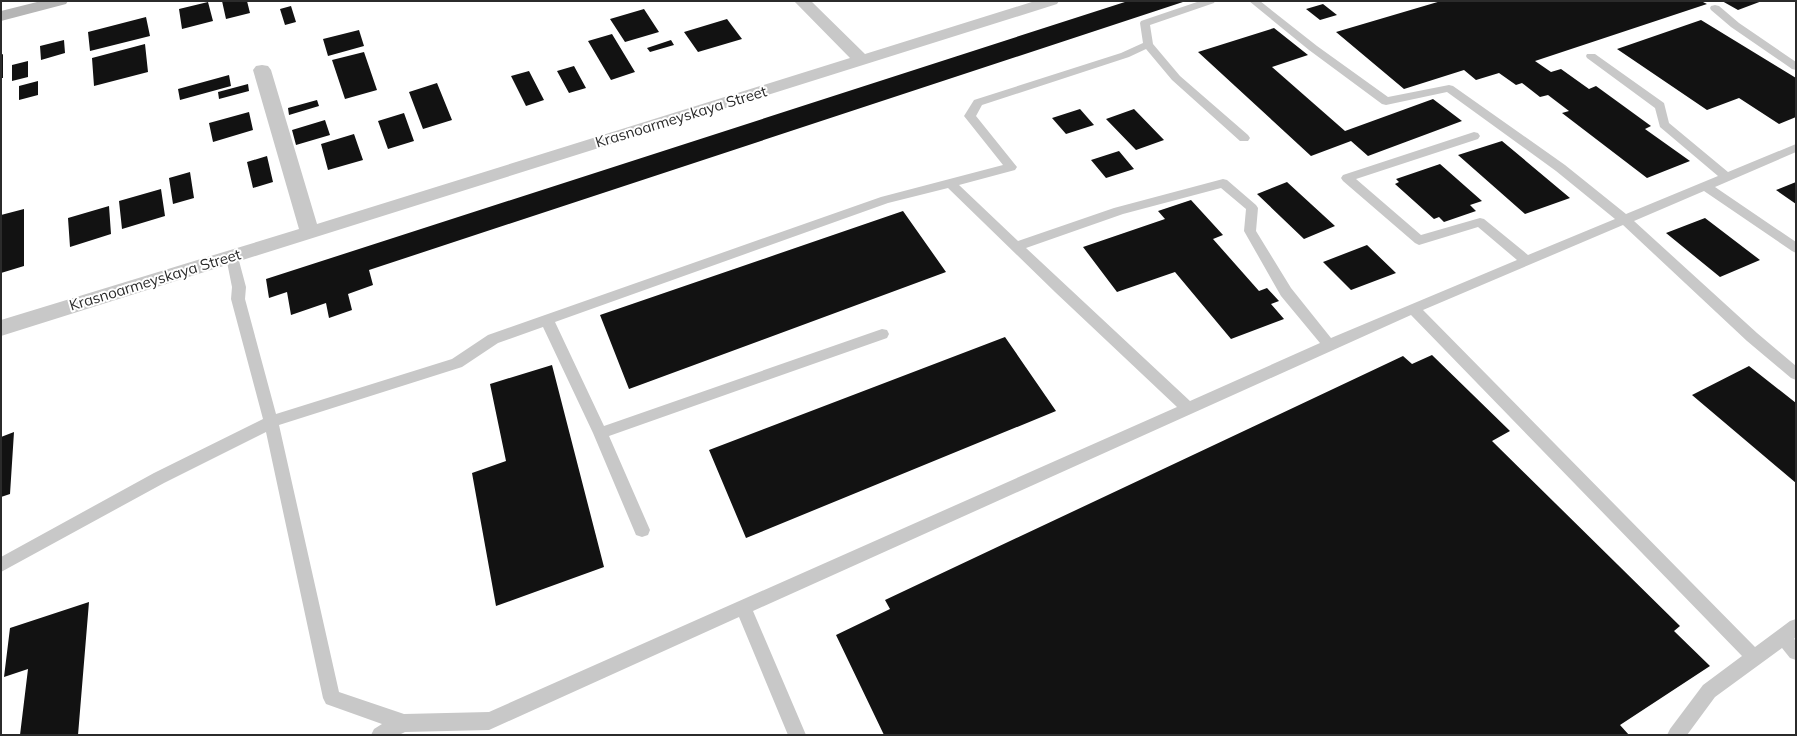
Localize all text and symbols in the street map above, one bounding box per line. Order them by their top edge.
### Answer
street label: Krasnoarmeyskaya Street [593,81,769,152]
street label: Krasnoarmeyskaya Street [67,244,243,315]

